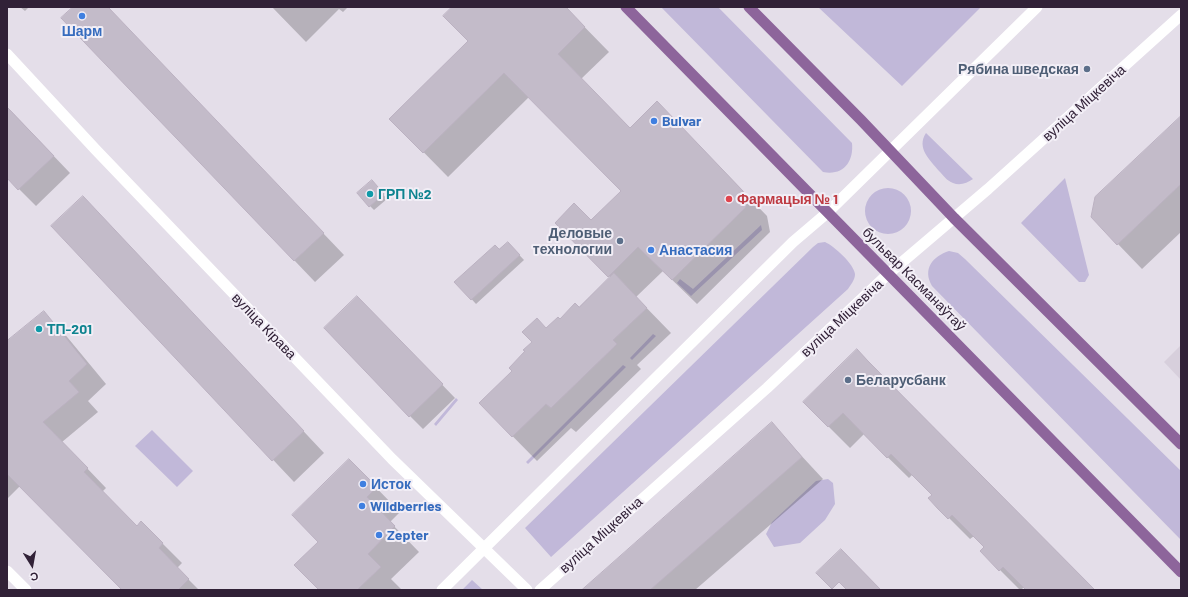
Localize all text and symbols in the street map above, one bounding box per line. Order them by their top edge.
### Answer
marker: Шарм [77,11,87,21]
place label: Шарм [62,23,102,39]
place label: Рябина шведская [958,61,1079,77]
street label: вуліца Міцкевіча [1039,61,1129,145]
marker: Рябина шведская [1082,64,1092,74]
place label: Bulvar [662,113,701,129]
marker: Bulvar [649,116,659,126]
place label: ГРП №2 [378,186,432,202]
marker: ГРП №2 [365,189,375,199]
place label: Фармацыя № 1 [737,191,838,207]
marker: Фармацыя № 1 [724,194,734,204]
street label: бульвар Касманаўтаў [859,224,969,334]
place label: Деловые технологии [533,225,612,258]
marker: Деловые технологии [615,236,625,246]
place label: Анастасия [659,242,732,258]
marker: Анастасия [646,245,656,255]
street label: вуліца Міцкевіча [797,276,887,360]
street label: вуліца Кірава [228,289,300,363]
place label: ТП-201 [47,321,92,337]
marker: ТП-201 [34,324,44,334]
place label: Беларусбанк [856,372,946,388]
marker: Беларусбанк [843,375,853,385]
place label: Исток [371,476,411,492]
marker: Исток [358,479,368,489]
street label: вуліца Міцкевіча [556,493,646,577]
place label: Wildberries [370,498,442,514]
marker: Wildberries [357,501,367,511]
place label: Zepter [387,527,429,543]
marker: Zepter [374,530,384,540]
north arrow [12,545,52,585]
text: С [29,570,40,584]

